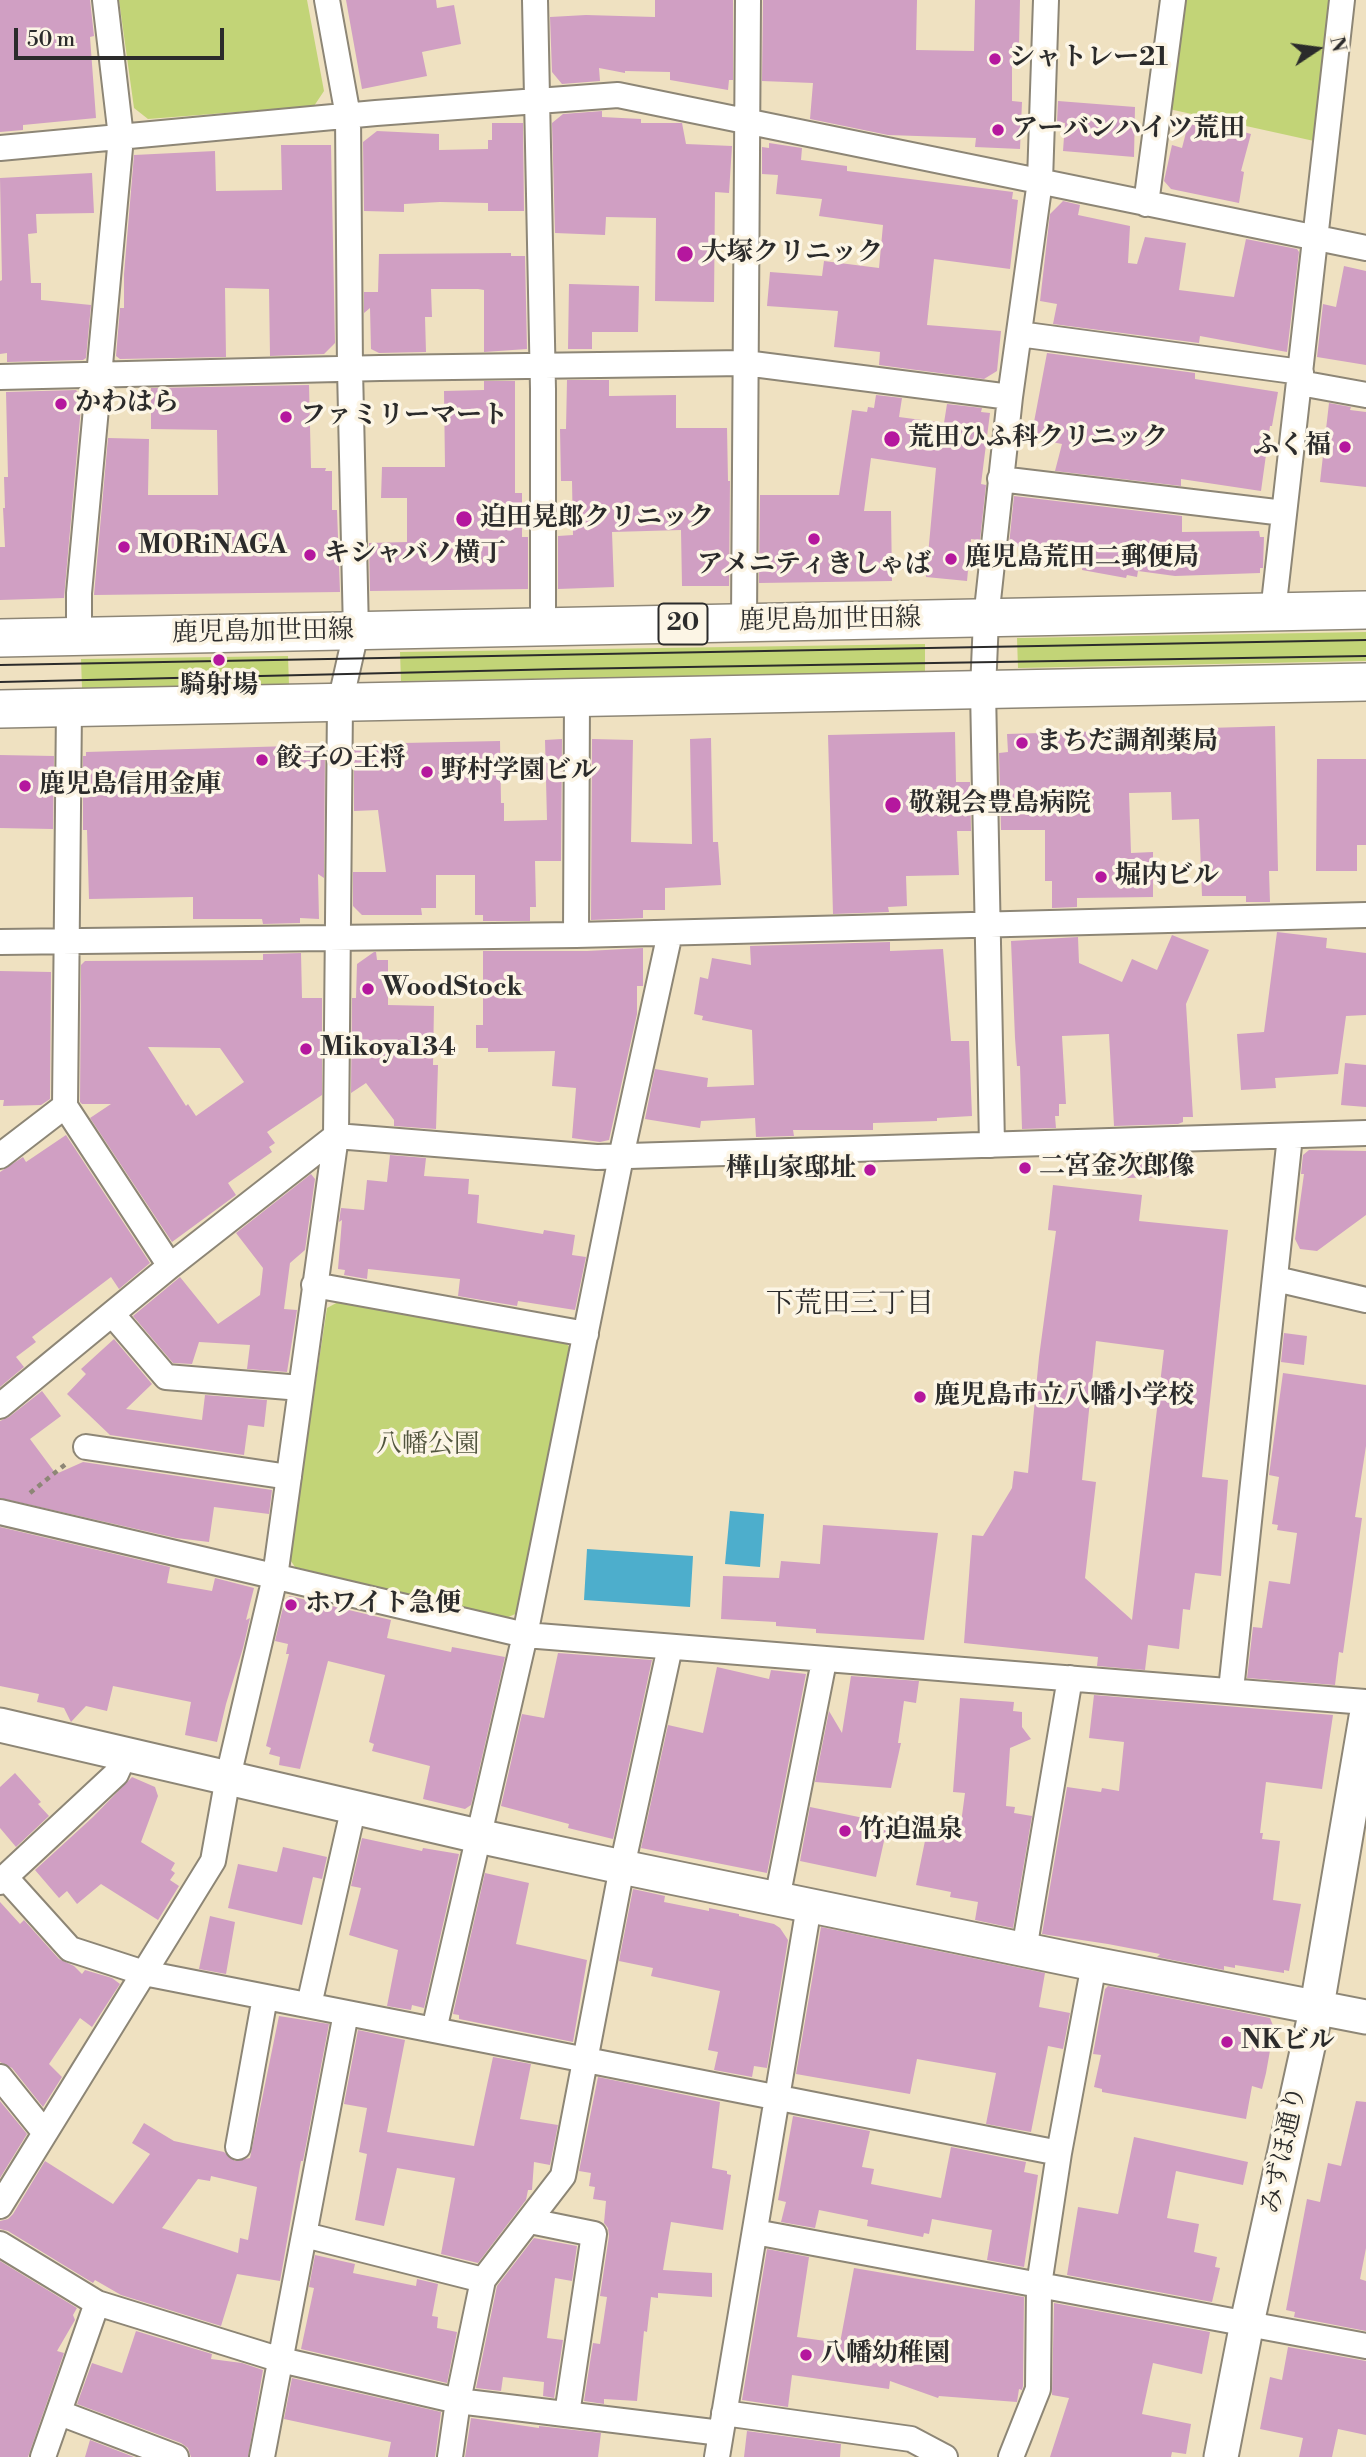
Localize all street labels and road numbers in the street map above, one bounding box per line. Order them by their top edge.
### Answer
road number: 20 [658,604,708,644]
street label: 鹿児島加世田線 [739,604,921,638]
street label: 鹿児島加世田線 [172,616,354,650]
street label: みずほ通り [1256,2083,1314,2217]

